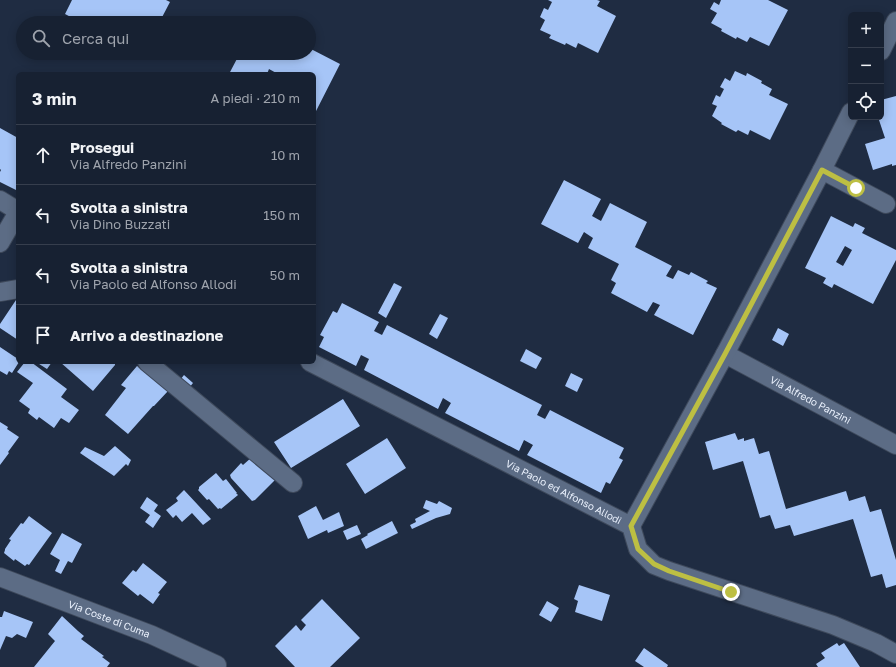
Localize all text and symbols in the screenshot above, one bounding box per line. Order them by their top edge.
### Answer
map controls [848,12,884,120]
button: + [848,12,884,48]
search box [16,16,316,60]
icon: search [30,27,52,49]
text: Cerca qui [62,29,129,47]
button: − [848,48,884,84]
button: locate [848,84,884,120]
text: 3 min [32,88,76,109]
text: A piedi · 210 m [210,90,300,106]
text: Prosegui [70,138,134,156]
icon: ahead [32,144,54,166]
text: 10 m [271,147,300,163]
text: Via Alfredo Panzini [70,156,187,172]
route start [847,179,865,197]
text: Svolta a sinistra [70,198,188,216]
icon: left [32,204,54,226]
text: 150 m [263,207,300,223]
text: Via Dino Buzzati [70,216,170,232]
text: Svolta a sinistra [70,258,188,276]
icon: left [32,264,54,286]
text: 50 m [270,267,300,283]
text: Via Paolo ed Alfonso Allodi [70,276,237,292]
icon: arrive [32,324,54,346]
text: Arrivo a destinazione [70,326,223,344]
street label: Via Alfredo Panzini [768,373,853,426]
street label: Via Paolo ed Alfonso Allodi [504,457,624,526]
route end [722,583,740,601]
street label: Via Coste di Cuma [67,598,152,640]

